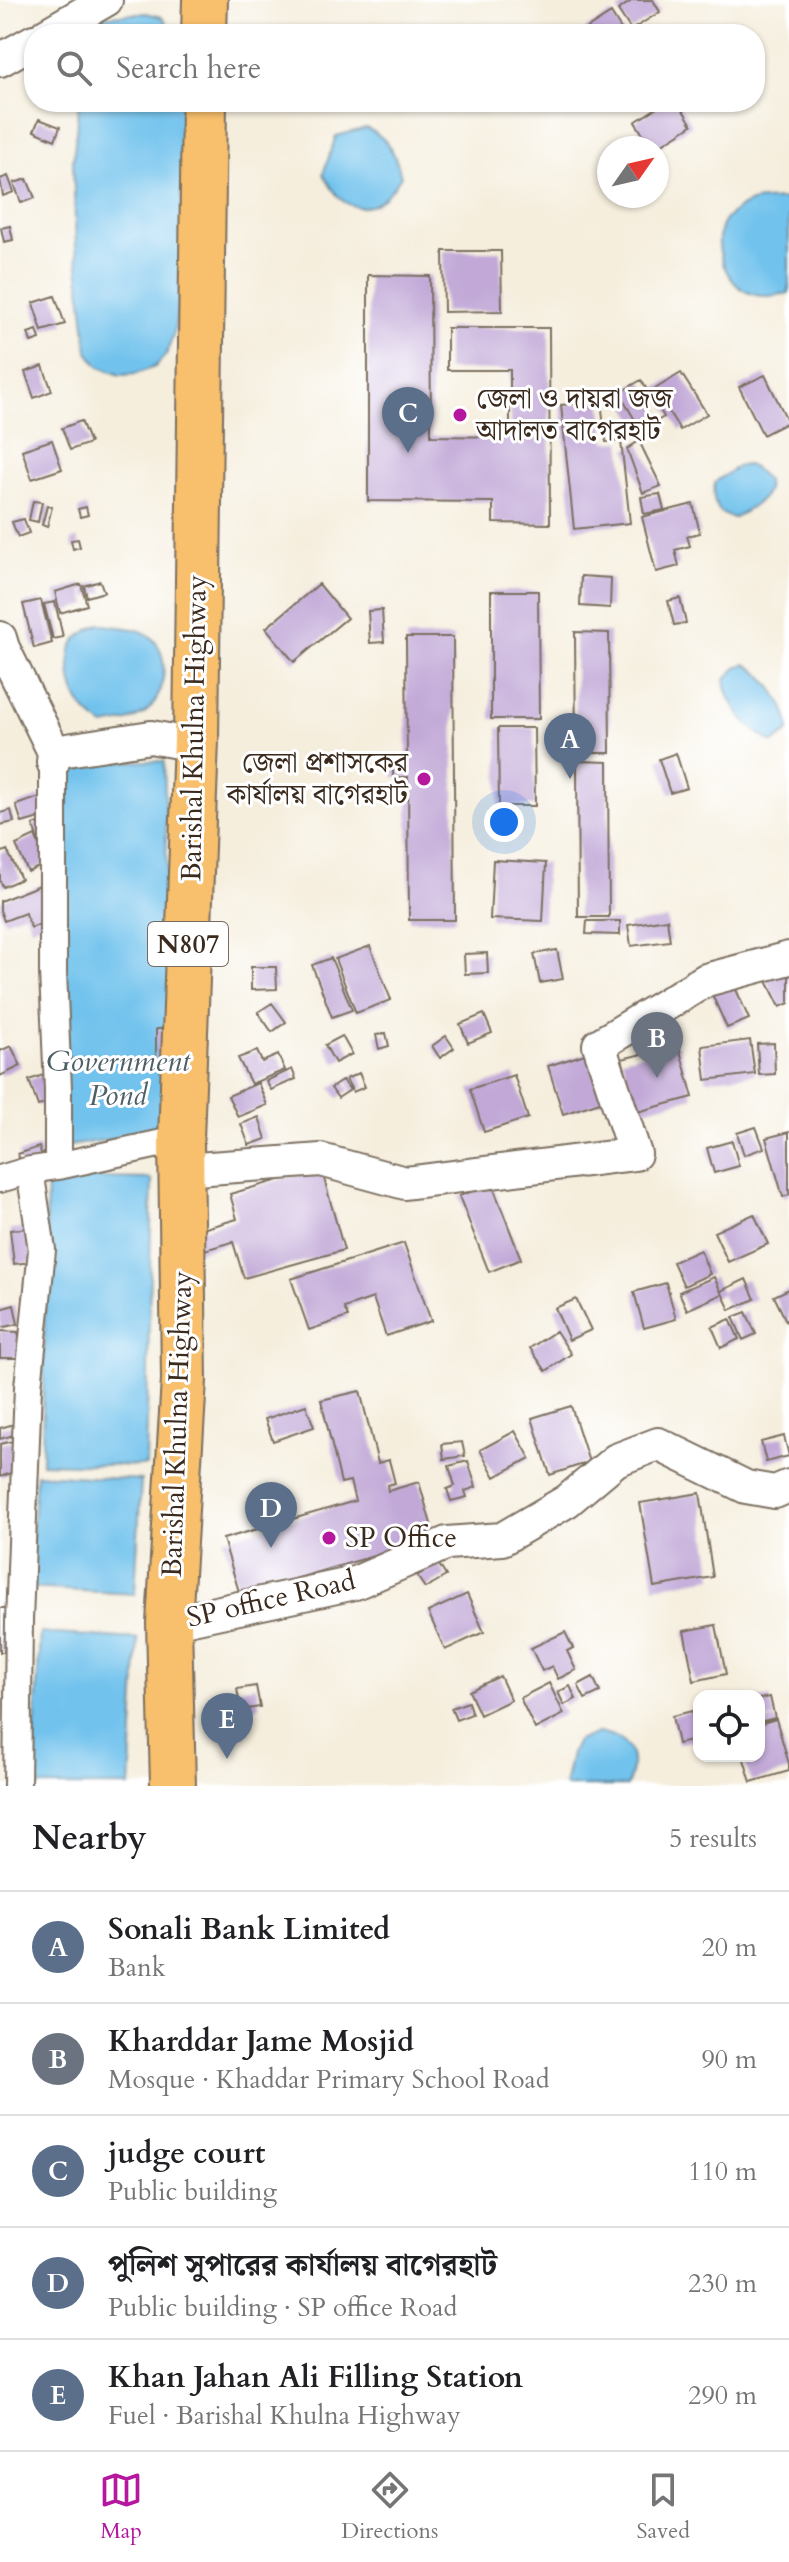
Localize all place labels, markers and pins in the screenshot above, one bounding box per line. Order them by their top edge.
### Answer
place label: জেলা ও দায়রা জজ আদালত বাগেরহাট [475,380,674,450]
pin: C [382,387,434,453]
marker: জেলা ও দায়রা জজ আদালত বাগেরহাট [451,406,469,424]
pin: A [544,713,596,779]
place label: জেলা প্রশাসকের কার্যালয় বাগেরহাট [226,744,410,814]
marker: জেলা প্রশাসকের কার্যালয় বাগেরহাট [415,770,433,788]
pin: B [631,1012,683,1078]
pin: D [245,1482,297,1548]
place label: SP Office [345,1519,457,1557]
marker: SP Office [320,1529,338,1547]
pin: E [201,1693,253,1759]

